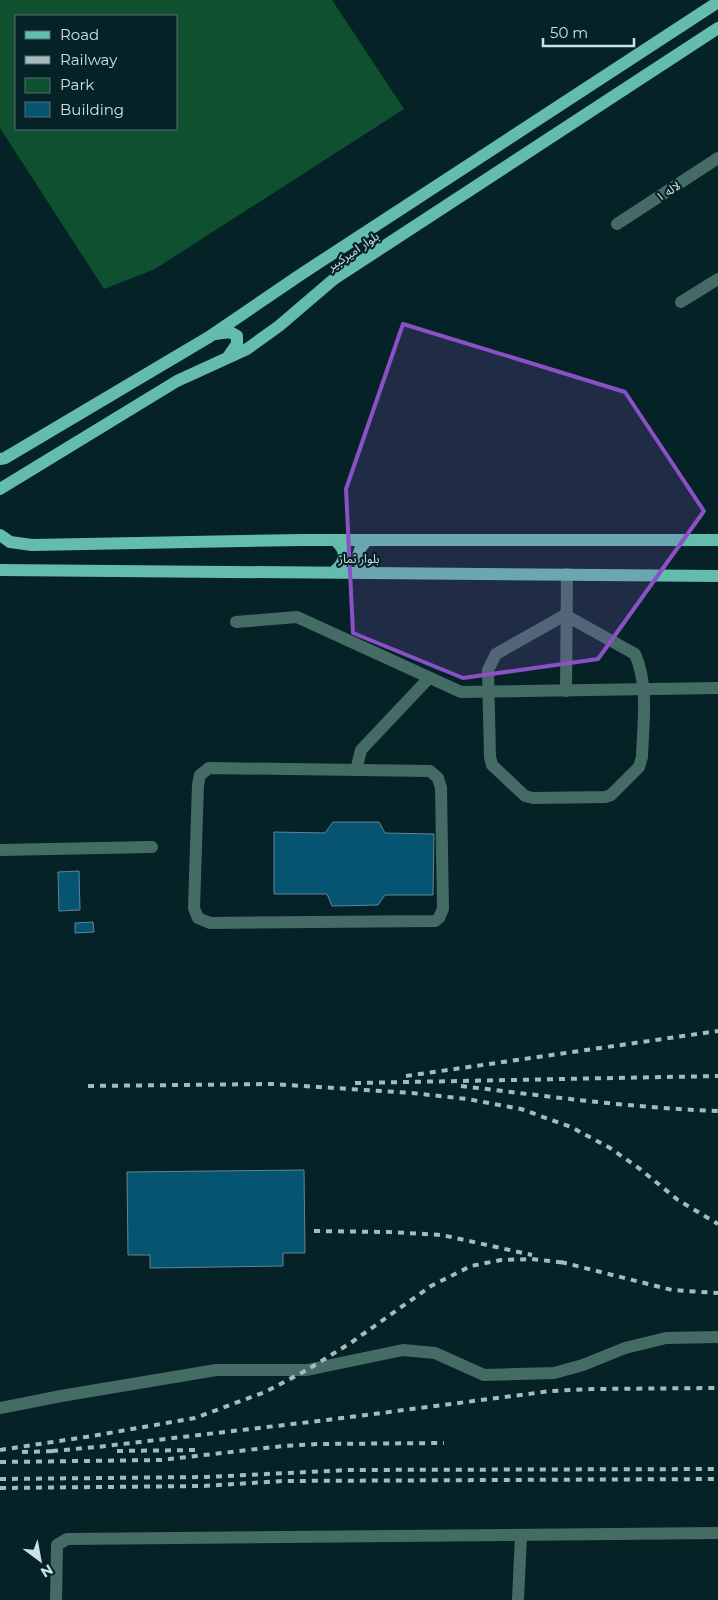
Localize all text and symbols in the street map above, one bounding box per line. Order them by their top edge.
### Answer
legend [15,15,178,130]
scale bar [543,15,634,47]
text: 50 m [550,23,588,42]
text: Road [60,25,99,44]
text: Railway [60,50,118,69]
text: Park [60,75,94,94]
text: Building [60,100,124,119]
street label: لاله ۱ [653,178,683,204]
street label: بلوار امیرکبیر [323,228,382,274]
street label: بلوار نماز [338,551,379,566]
north arrow [15,1535,65,1585]
text: N [37,1560,56,1582]

